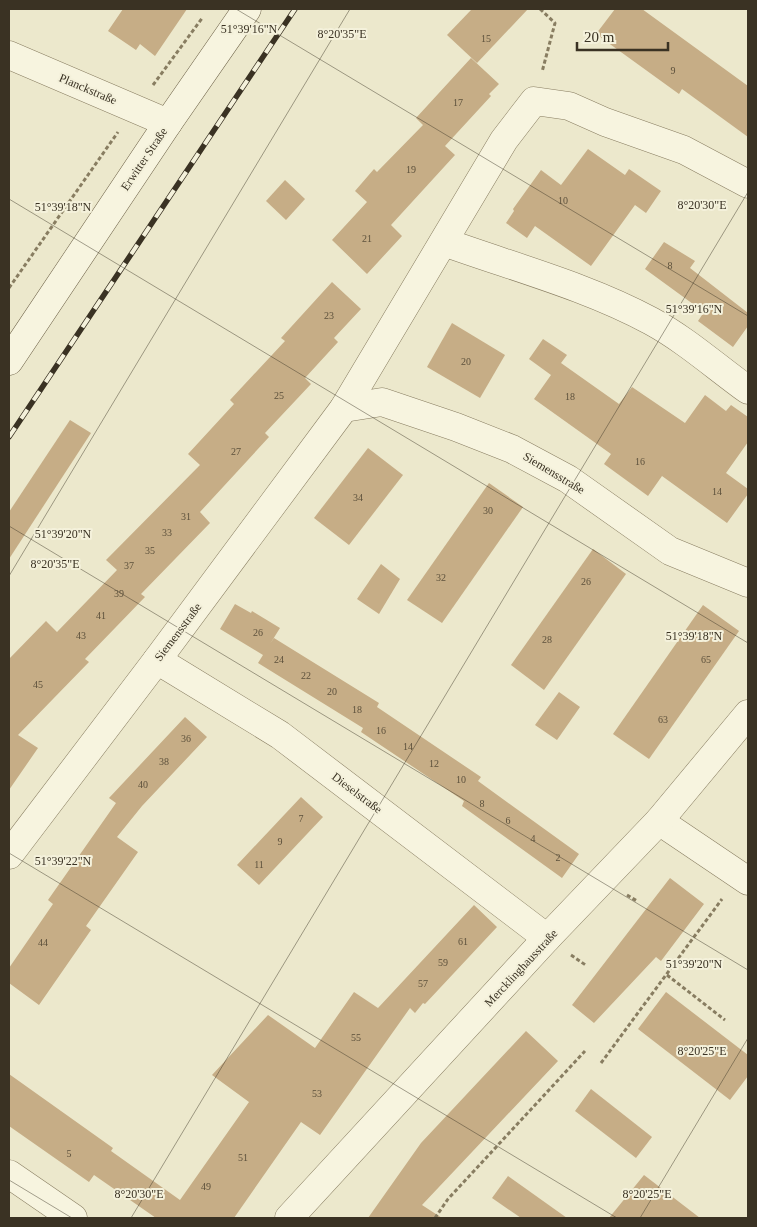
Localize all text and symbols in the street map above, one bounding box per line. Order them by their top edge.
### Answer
scale bar [577,20,668,52]
text: 51°39'16"N [221,22,278,36]
text: 8°20'35"E [317,27,367,41]
text: 20 m [584,29,615,45]
house number: 15 [481,33,491,44]
house number: 9 [671,65,676,76]
street label: Planckstraße [57,71,119,107]
house number: 17 [453,97,463,108]
street label: Erwitter Straße [118,125,170,193]
house number: 19 [406,164,416,175]
house number: 10 [558,195,568,206]
text: 8°20'30"E [677,198,727,212]
text: 51°39'18"N [35,200,92,214]
house number: 21 [362,233,372,244]
house number: 8 [668,260,673,271]
text: 51°39'16"N [666,302,723,316]
house number: 23 [324,310,334,321]
house number: 20 [461,356,471,367]
house number: 25 [274,390,284,401]
house number: 18 [565,391,575,402]
house number: 27 [231,446,241,457]
street label: Siemensstraße [521,449,587,497]
house number: 16 [635,456,645,467]
house number: 14 [712,486,722,497]
house number: 34 [353,492,363,503]
house number: 30 [483,505,493,516]
house number: 31 [181,511,191,522]
text: 51°39'20"N [35,527,92,541]
house number: 33 [162,527,172,538]
house number: 35 [145,545,155,556]
text: 8°20'35"E [30,557,80,571]
house number: 37 [124,560,134,571]
house number: 32 [436,572,446,583]
house number: 26 [581,576,591,587]
house number: 39 [114,588,124,599]
street label: Siemensstraße [152,600,204,664]
house number: 41 [96,610,106,621]
house number: 26 [253,627,263,638]
text: 51°39'18"N [666,629,723,643]
house number: 43 [76,630,86,641]
house number: 28 [542,634,552,645]
house number: 24 [274,654,284,665]
house number: 65 [701,654,711,665]
house number: 22 [301,670,311,681]
house number: 45 [33,679,43,690]
house number: 20 [327,686,337,697]
house number: 18 [352,704,362,715]
house number: 63 [658,714,668,725]
house number: 16 [376,725,386,736]
house number: 36 [181,733,191,744]
house number: 14 [403,741,413,752]
house number: 38 [159,756,169,767]
house number: 12 [429,758,439,769]
street label: Dieselstraße [329,770,385,816]
house number: 10 [456,774,466,785]
house number: 40 [138,779,148,790]
house number: 8 [480,798,485,809]
house number: 7 [299,813,304,824]
house number: 6 [506,815,511,826]
house number: 4 [531,833,536,844]
house number: 9 [278,836,283,847]
house number: 2 [556,852,561,863]
text: 51°39'22"N [35,854,92,868]
house number: 11 [254,859,264,870]
street label: Mercklinghausstraße [482,926,560,1010]
house number: 61 [458,936,468,947]
house number: 44 [38,937,48,948]
house number: 59 [438,957,448,968]
text: 51°39'20"N [666,957,723,971]
house number: 57 [418,978,428,989]
house number: 55 [351,1032,361,1043]
text: 8°20'25"E [677,1044,727,1058]
house number: 53 [312,1088,322,1099]
house number: 5 [67,1148,72,1159]
house number: 51 [238,1152,248,1163]
house number: 49 [201,1181,211,1192]
text: 8°20'30"E [114,1187,164,1201]
text: 8°20'25"E [622,1187,672,1201]

